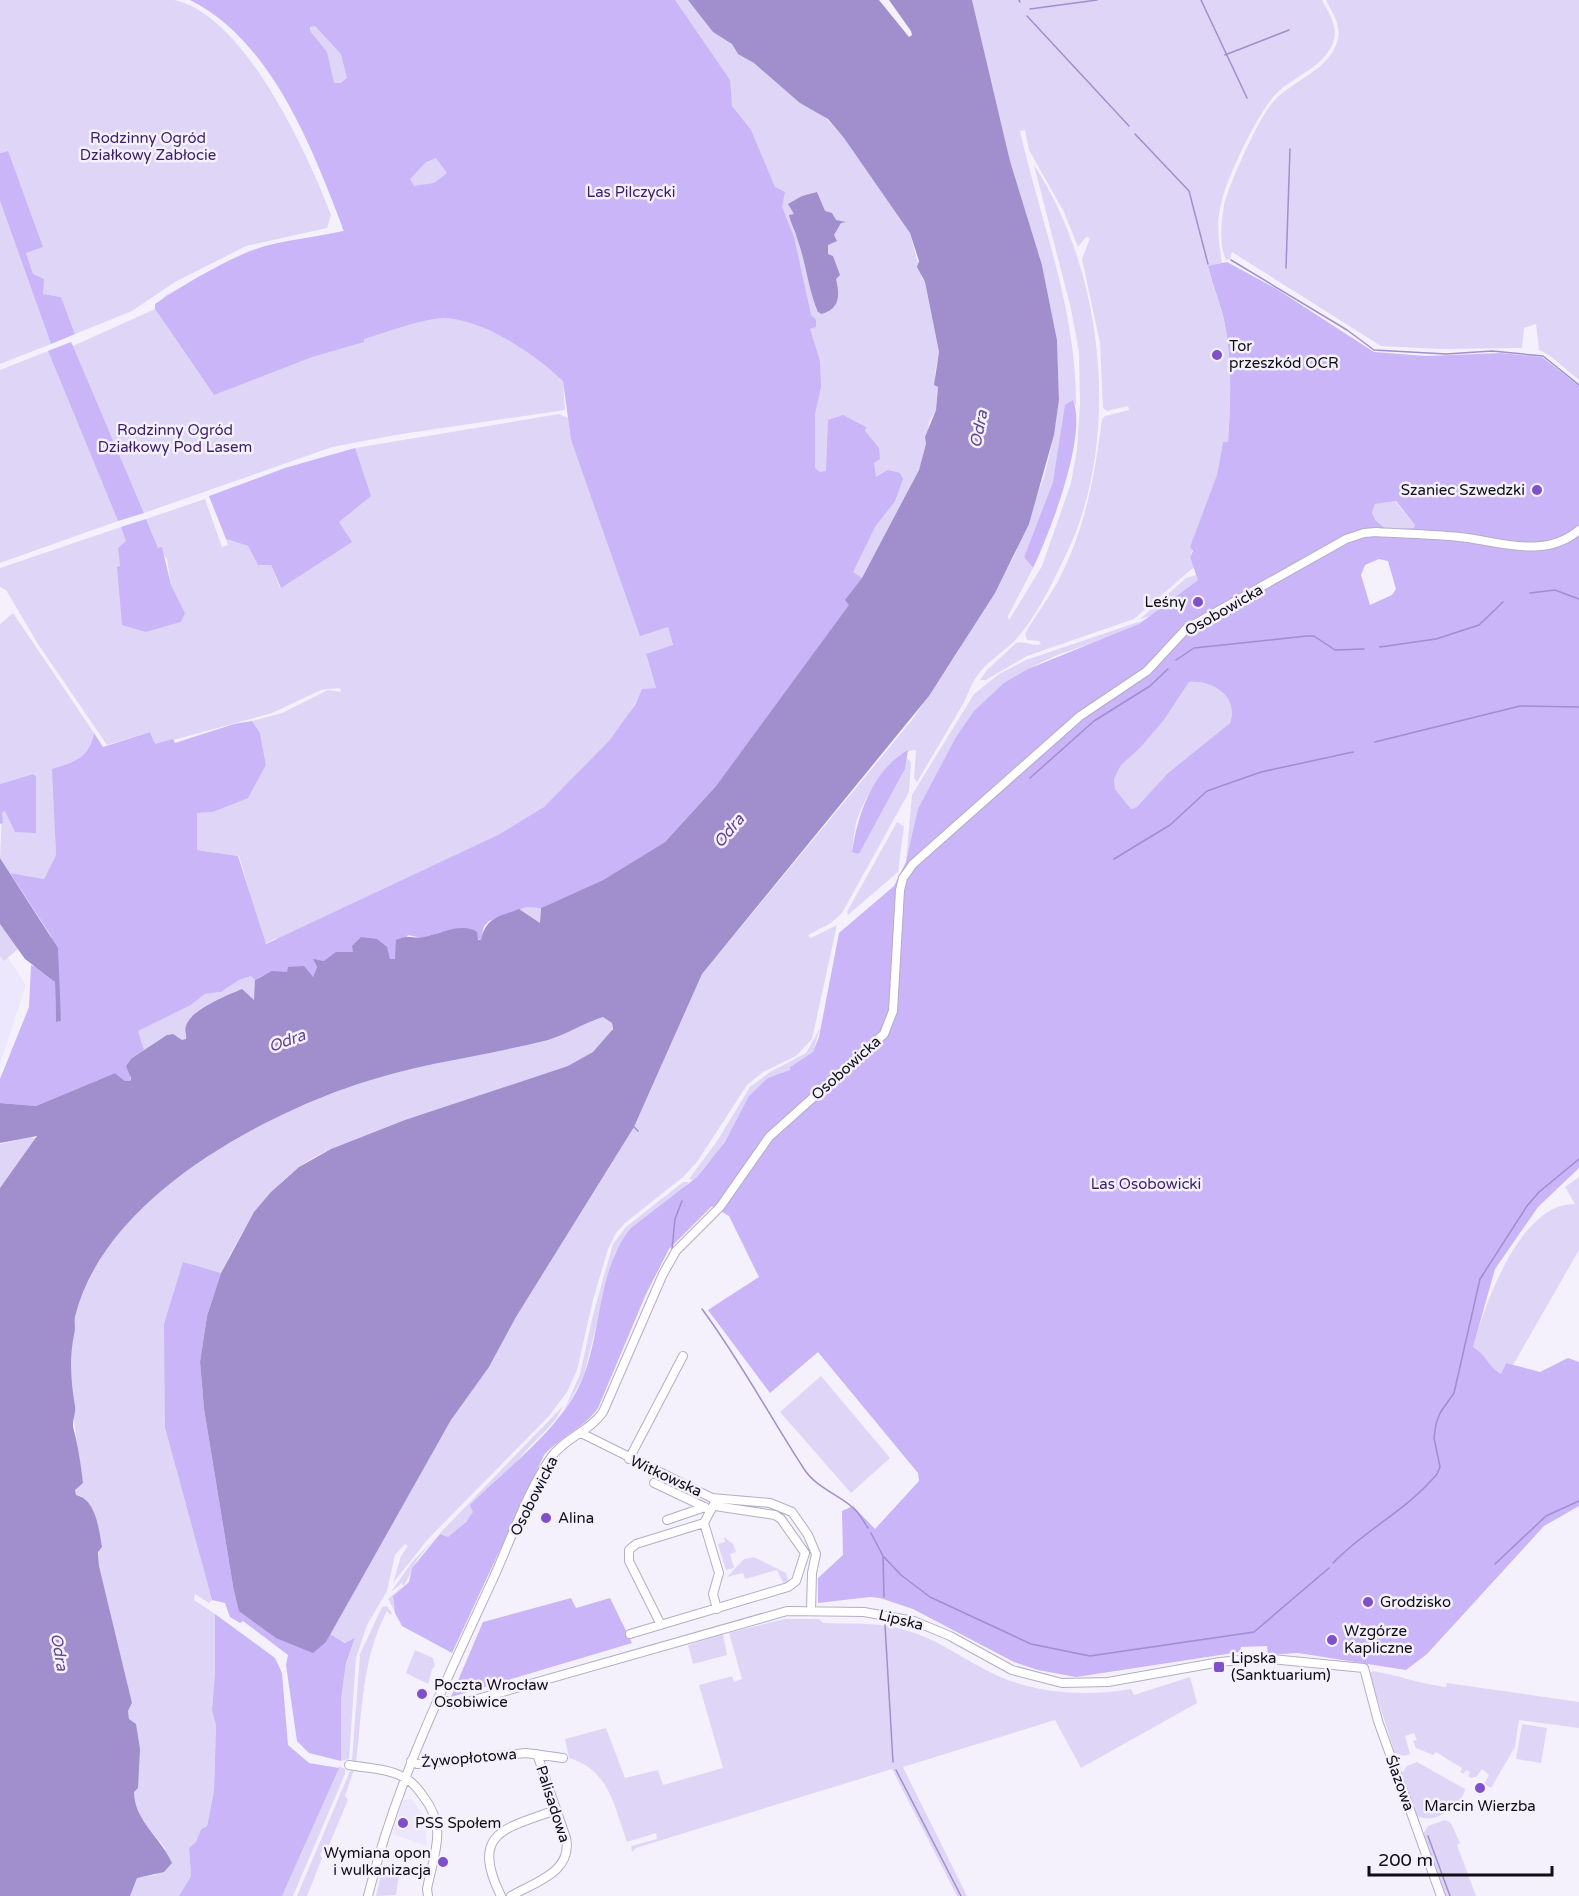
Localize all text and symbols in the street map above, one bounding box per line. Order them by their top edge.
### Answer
park label: Rodzinny Ogród Działkowy Zabłocie [80,129,216,164]
park label: Las Pilczycki [587,183,675,201]
place label: Tor przeszkód OCR [1229,337,1339,372]
marker: Tor przeszkód OCR [1210,348,1224,362]
water label: Odra [966,407,993,450]
park label: Rodzinny Ogród Działkowy Pod Lasem [98,421,252,456]
place label: Szaniec Szwedzki [1401,481,1525,499]
marker: Szaniec Szwedzki [1530,483,1544,497]
street label: Osobowicka [1182,580,1266,640]
place label: Leśny [1145,593,1186,611]
marker: Leśny [1191,595,1205,609]
water label: Odra [709,809,749,852]
water label: Odra [266,1025,309,1057]
street label: Osobowicka [808,1032,884,1104]
park label: Las Osobowicki [1091,1175,1201,1193]
street label: Witkowska [627,1452,705,1500]
street label: Osobowicka [506,1453,562,1539]
place label: Alina [558,1509,594,1527]
marker: Alina [539,1511,553,1525]
place label: Grodzisko [1380,1593,1451,1611]
marker: Grodzisko [1361,1595,1375,1609]
street label: Lipska [877,1606,925,1634]
place label: Wzgórze Kapliczne [1344,1622,1413,1657]
water label: Odra [46,1632,72,1673]
marker: Wzgórze Kapliczne [1325,1633,1339,1647]
place label: Lipska (Sanktuarium) [1231,1649,1331,1684]
marker: Lipska (Sanktuarium) [1212,1660,1226,1674]
place label: Poczta Wrocław Osobiwice [434,1676,548,1711]
marker: Poczta Wrocław Osobiwice [415,1687,429,1701]
street label: Żywopłotowa [420,1745,518,1771]
street label: Ślazowa [1382,1753,1418,1813]
street label: Palisadowa [532,1763,574,1845]
marker: Marcin Wierzba [1473,1781,1487,1795]
place label: Marcin Wierzba [1424,1797,1536,1815]
place label: PSS Społem [415,1814,501,1832]
marker: PSS Społem [396,1816,410,1830]
scale bar [1369,1839,1552,1877]
place label: Wymiana opon i wulkanizacja [324,1844,431,1879]
text: 200 m [1378,1849,1433,1871]
marker: Wymiana opon i wulkanizacja [436,1855,450,1869]

